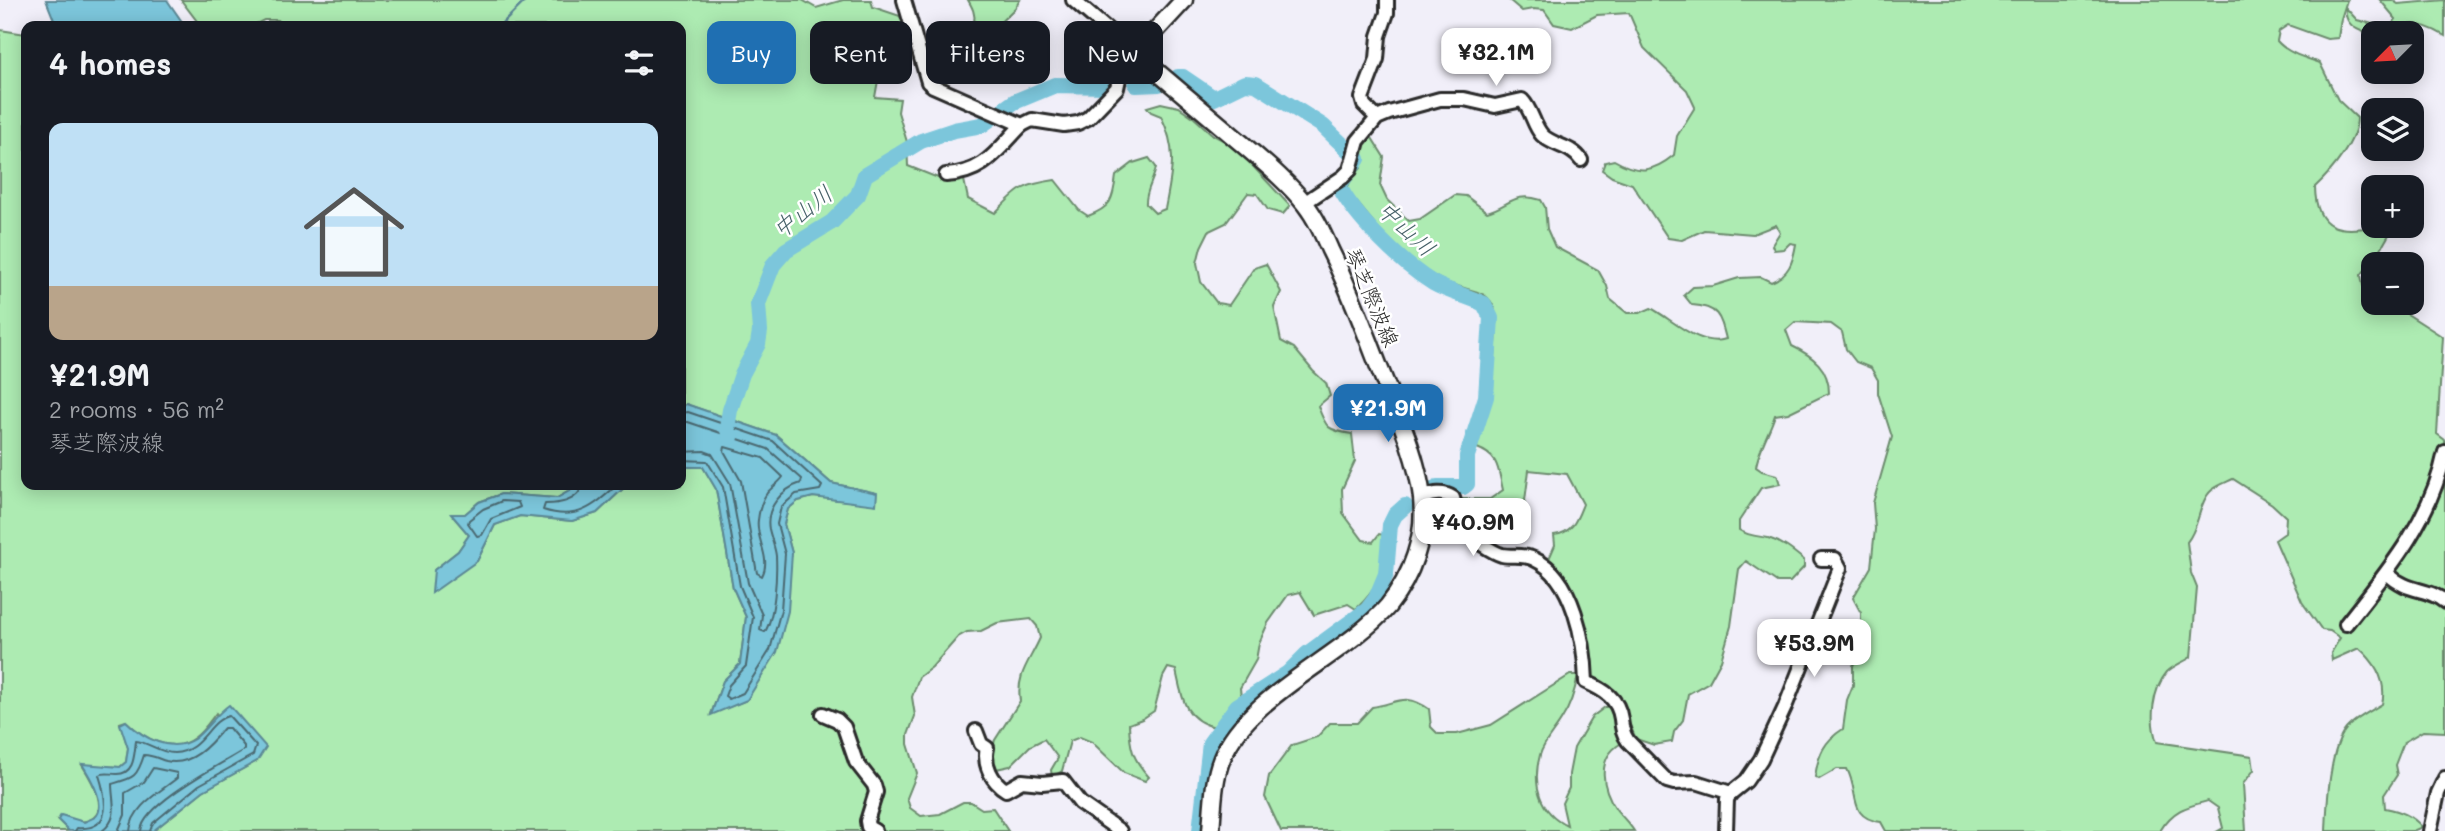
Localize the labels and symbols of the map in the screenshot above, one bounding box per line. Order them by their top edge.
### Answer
north arrow [2361,21,2424,84]
pin: ¥32.1M [1439,28,1553,88]
water label: 中山川 [766,178,838,244]
water label: 中山川 [1372,194,1442,262]
street label: 琴芝際波線 [1340,243,1406,351]
pin: ¥21.9M [1331,384,1445,444]
pin: ¥40.9M [1416,498,1530,558]
pin: ¥53.9M [1757,620,1871,679]

